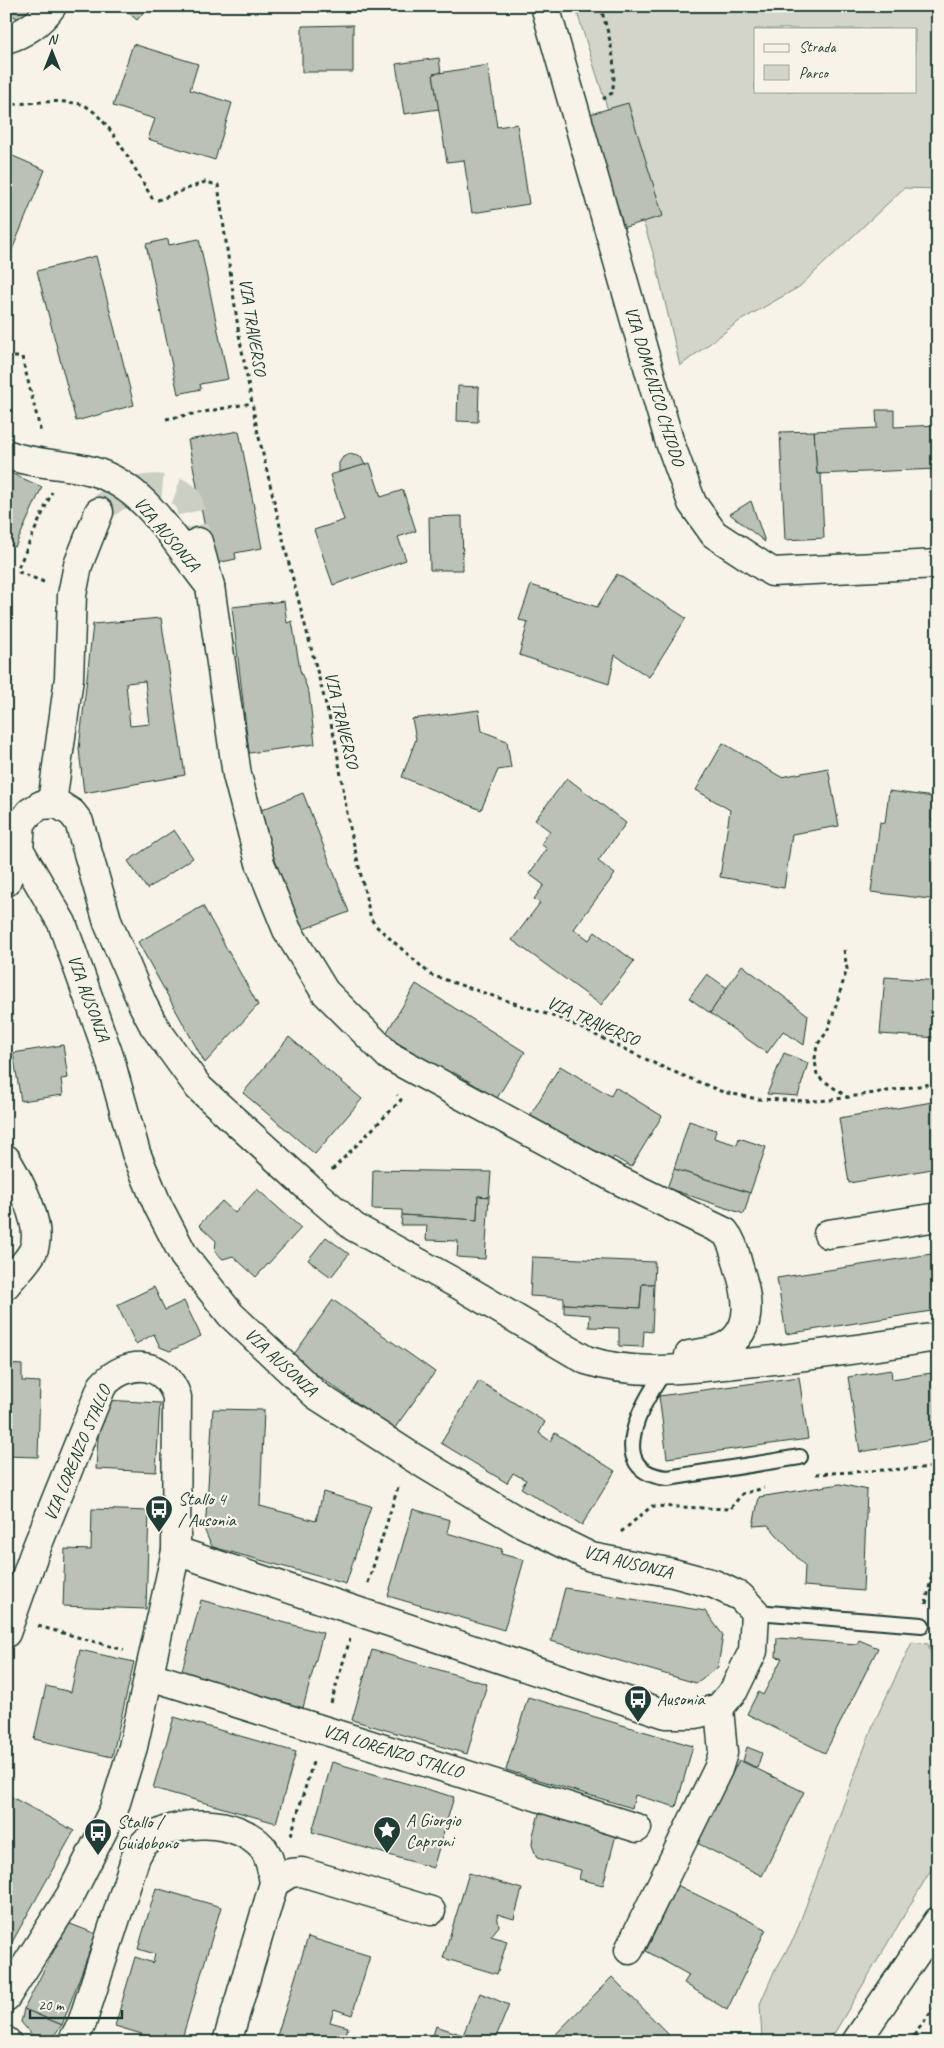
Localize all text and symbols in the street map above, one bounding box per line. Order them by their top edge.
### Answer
north arrow [28,28,78,78]
legend [754,28,916,92]
text: N [48,31,59,48]
text: Strada [799,38,836,57]
text: Parco [799,64,830,83]
street label: VIA TRAVERSO [234,277,272,379]
street label: VIA DOMENICO CHIODO [620,304,690,470]
street label: VIA AUSONIA [129,492,205,576]
street label: VIA TRAVERSO [320,670,364,772]
street label: VIA AUSONIA [63,952,115,1045]
street label: VIA TRAVERSO [544,991,644,1052]
street label: VIA AUSONIA [240,1323,322,1402]
street label: VIA LORENZO STALLO [39,1380,116,1524]
place label: Stallo 4 / Ausonia [178,1488,237,1531]
bus stop icon: Stallo 4 / Ausonia [144,1494,174,1533]
street label: VIA AUSONIA [581,1540,675,1584]
bus stop icon: Ausonia [623,1684,653,1723]
place label: Ausonia [657,1688,705,1710]
street label: VIA LORENZO STALLO [321,1719,467,1783]
place label: A Giorgio Caproni [406,1809,462,1852]
place label: Stallo / Guidobono [117,1811,180,1854]
place icon: A Giorgio Caproni [372,1815,402,1854]
bus stop icon: Stallo / Guidobono [83,1817,113,1856]
scale bar [30,1988,122,2020]
text: 20 m [38,1996,65,2015]

